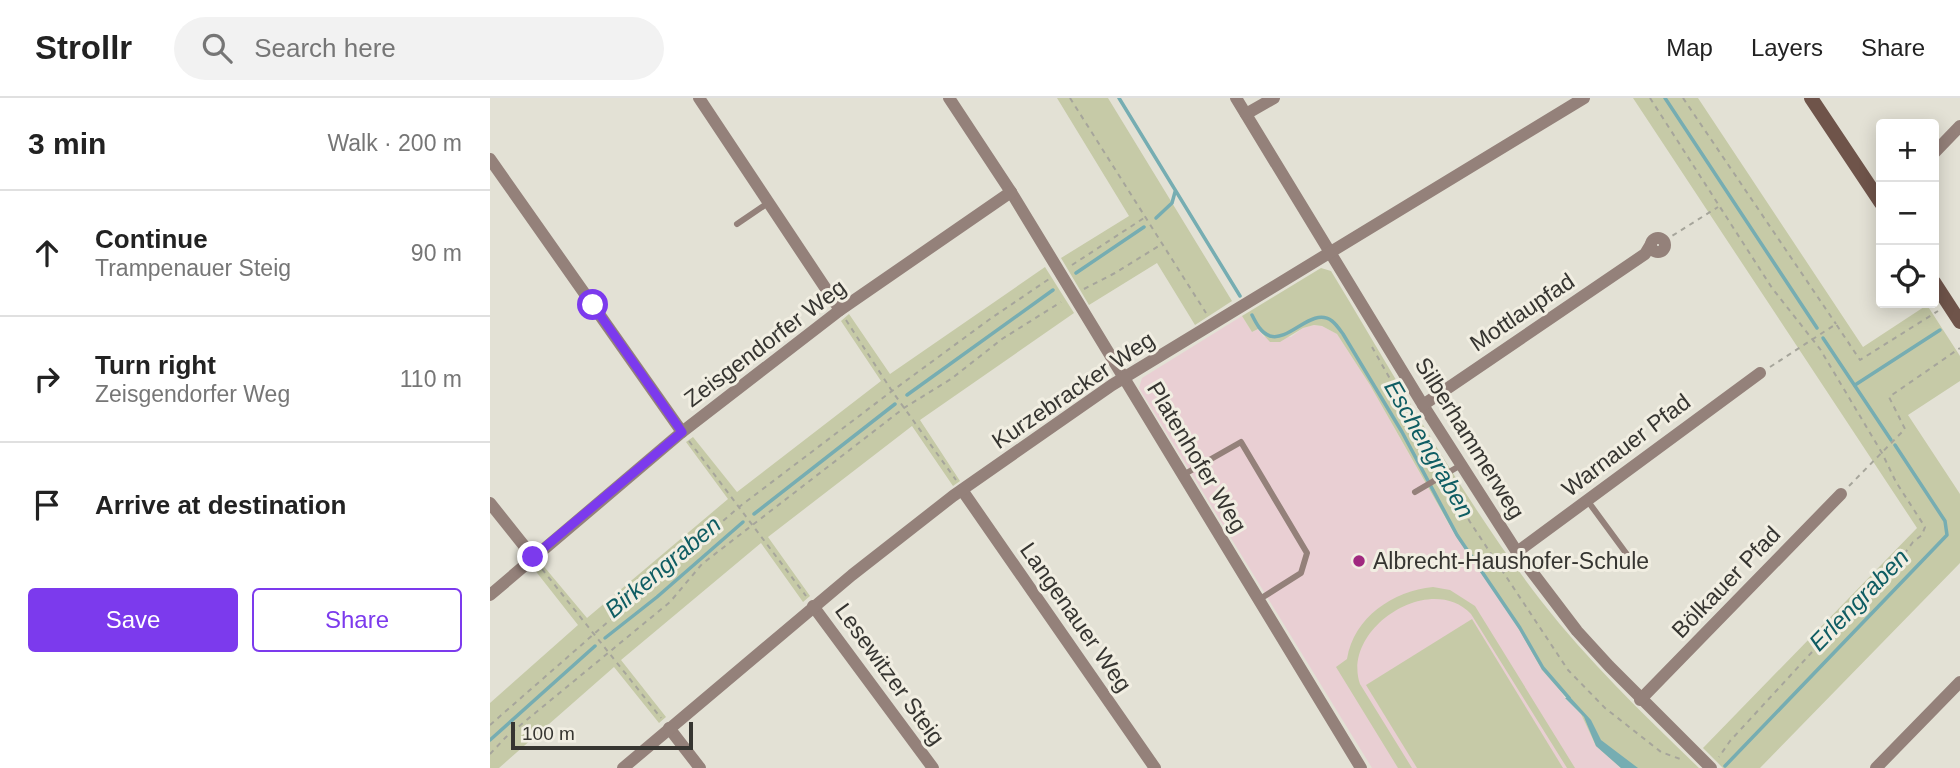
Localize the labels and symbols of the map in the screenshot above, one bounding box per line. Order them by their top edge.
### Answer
street label: Mottlaupfad [1465,268,1579,356]
street label: Zeisgendorfer Weg [679,274,851,412]
route start [577,289,608,320]
street label: Kurzebracker Weg [987,326,1159,454]
street label: Silberhammerweg [1410,353,1530,523]
water label: Eschengraben [1379,375,1480,523]
street label: Platenhofer Weg [1142,377,1252,537]
street label: Warnauer Pfad [1557,388,1695,502]
water label: Birkengraben [599,510,726,623]
street label: Bölkauer Pfad [1666,521,1786,643]
street label: Langenauer Weg [1015,537,1137,697]
route end [517,541,548,572]
water label: Erlengraben [1804,543,1914,656]
place label: Albrecht-Haushofer-Schule [1373,548,1649,574]
marker: Albrecht-Haushofer-Schule [1351,553,1367,569]
street label: Lesewitzer Steig [830,598,950,750]
scale bar [511,719,693,751]

